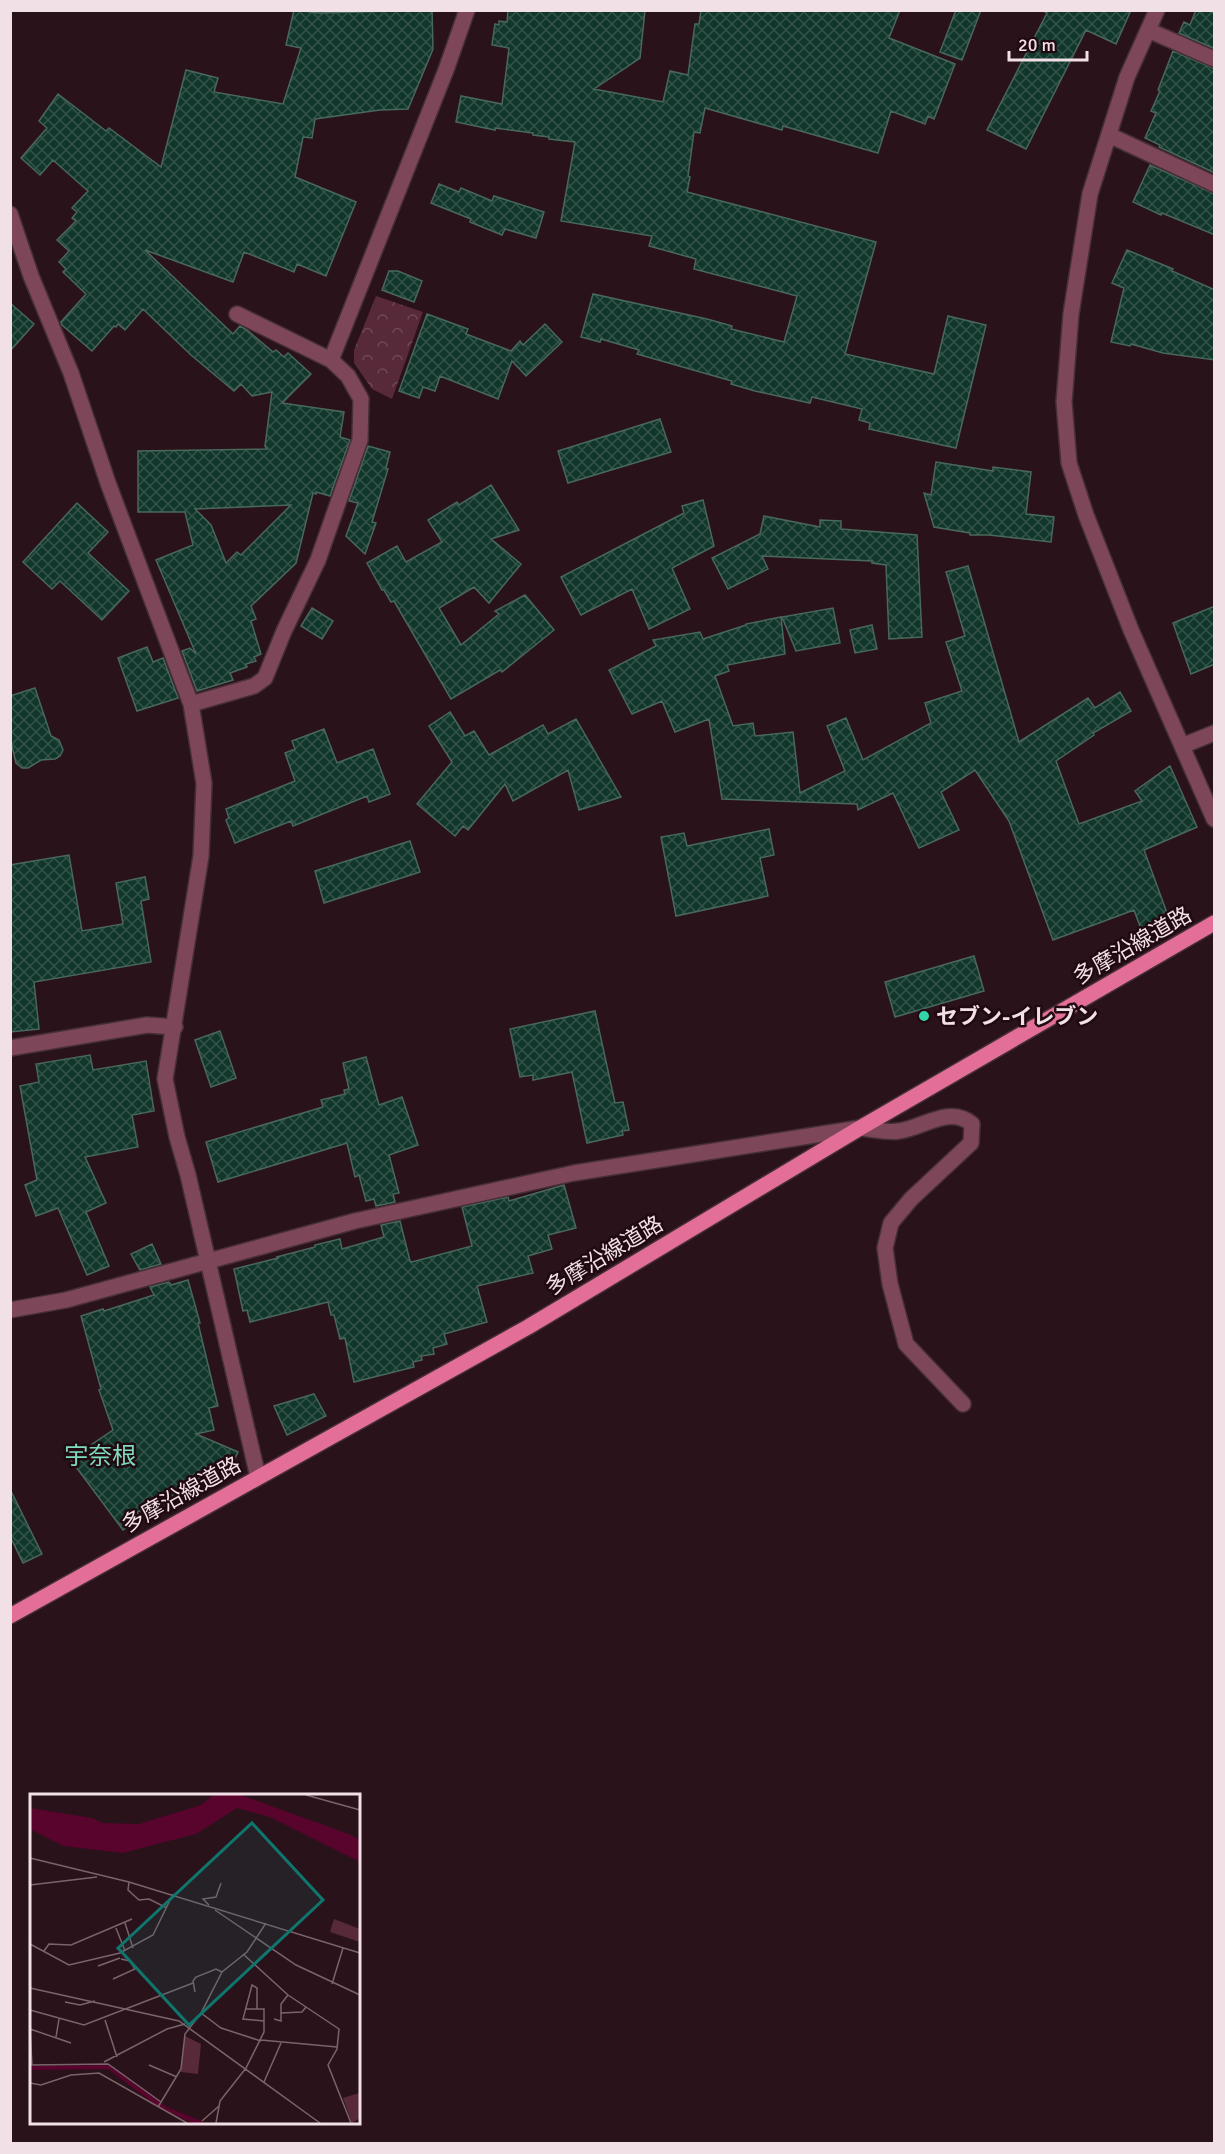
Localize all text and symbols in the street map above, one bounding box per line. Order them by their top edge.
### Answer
scale bar [1009,24,1087,62]
text: 20 m [1018,34,1056,56]
street label: 多摩沿線道路 [1068,901,1196,990]
place label: セブン-イレブン [936,1003,1098,1030]
marker: セブン-イレブン [917,1009,931,1023]
street label: 多摩沿線道路 [541,1210,668,1301]
district label: 宇奈根 [64,1441,136,1471]
street label: 多摩沿線道路 [117,1451,246,1538]
inset map [30,1794,360,2124]

